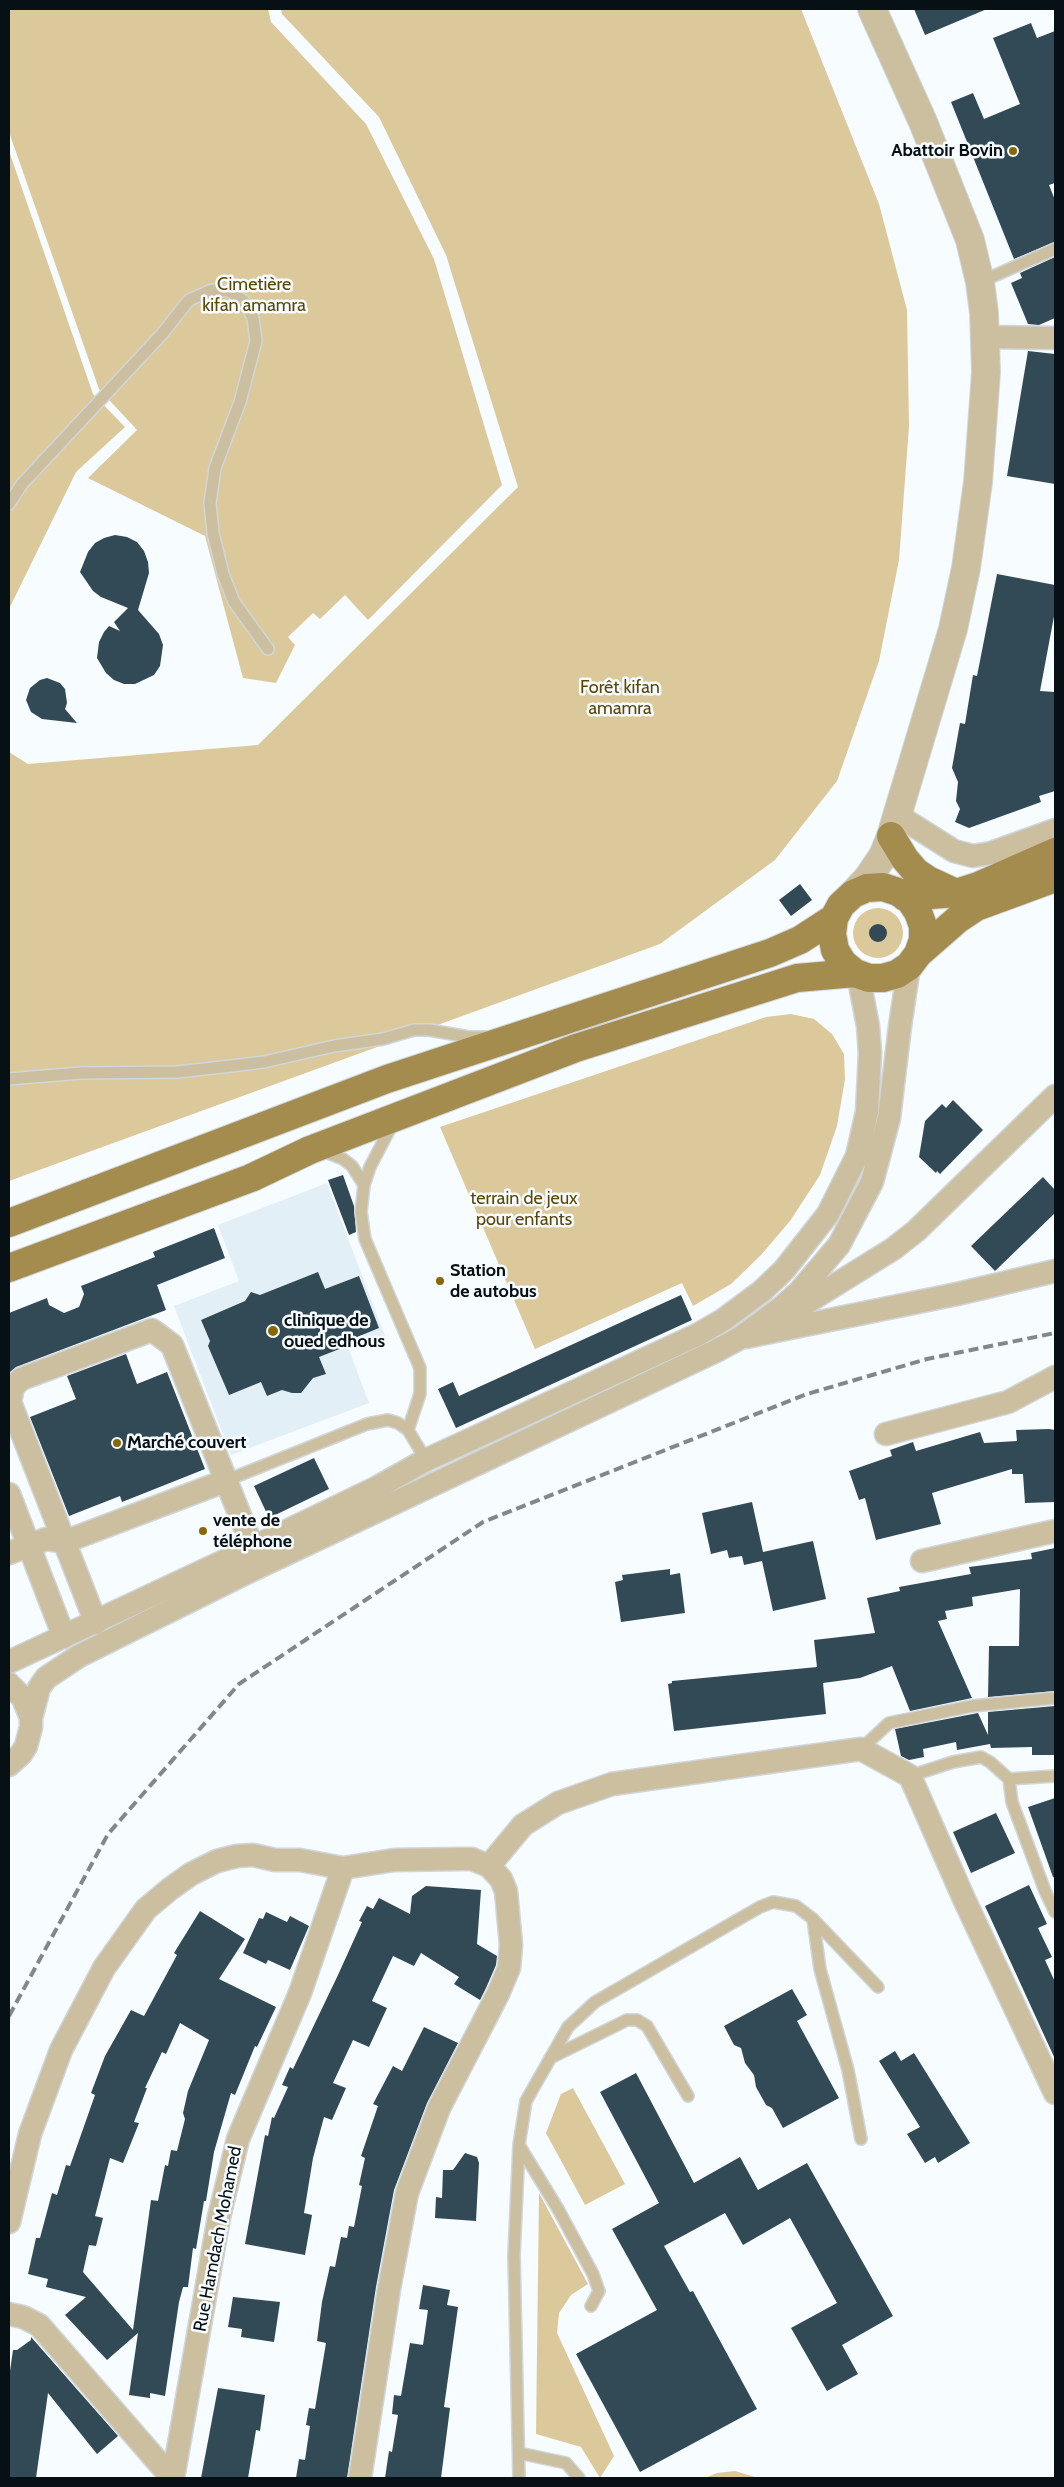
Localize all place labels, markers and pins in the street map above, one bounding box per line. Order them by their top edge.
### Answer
place label: Abattoir Bovin [891,140,1003,162]
marker: Abattoir Bovin [1007,145,1019,157]
place label: Station de autobus [450,1260,537,1302]
marker: Station de autobus [434,1275,446,1287]
place label: clinique de oued edhous [284,1310,385,1352]
marker: clinique de oued edhous [266,1324,280,1338]
place label: Marché couvert [127,1432,247,1454]
marker: Marché couvert [111,1437,123,1449]
place label: vente de téléphone [213,1510,292,1552]
marker: vente de téléphone [197,1525,209,1537]

